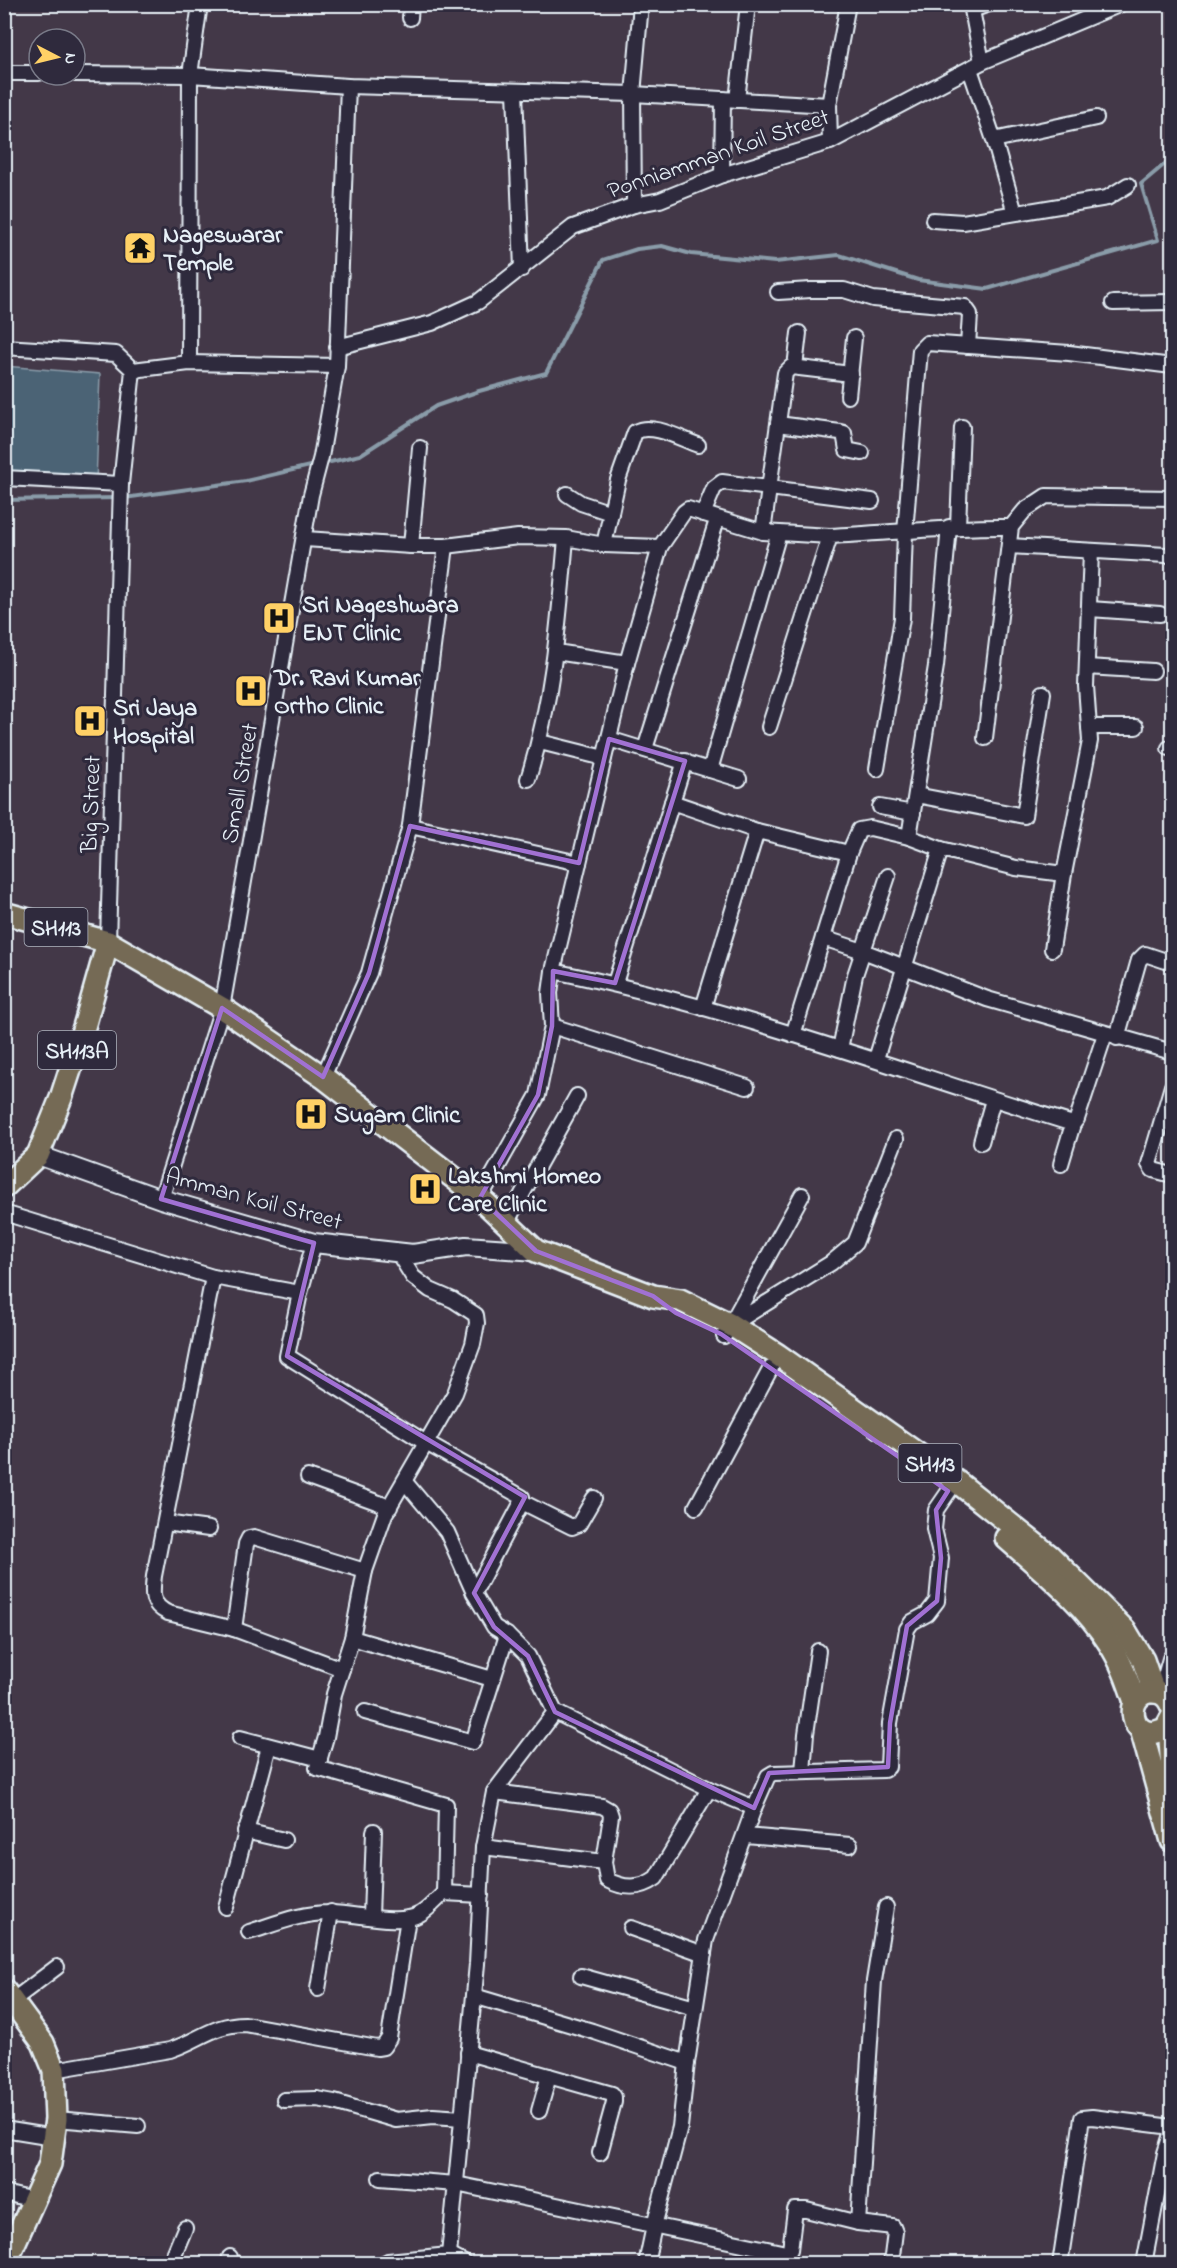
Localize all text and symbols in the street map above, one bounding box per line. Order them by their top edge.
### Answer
north arrow [27,27,87,87]
text: N [57,52,82,66]
street label: Ponniamman Koil Street [603,101,835,210]
place label: Nageswarar Temple [163,219,283,282]
temple icon: Nageswarar Temple [122,230,158,266]
place label: Sri Nageshwara ENT Clinic [302,589,459,652]
hospital icon: Sri Nageshwara ENT Clinic [261,600,297,636]
place label: Dr. Ravi Kumar Ortho Clinic [273,662,421,725]
hospital icon: Dr. Ravi Kumar Ortho Clinic [233,673,269,709]
place label: Sri Jaya Hospital [113,692,197,755]
hospital icon: Sri Jaya Hospital [72,703,108,739]
street label: Small Street [214,721,269,846]
street label: Big Street [73,755,112,855]
road number: SH113 [25,908,88,946]
road number: SH113A [38,1031,116,1069]
hospital icon: Sugam Clinic [293,1096,329,1132]
place label: Sugam Clinic [334,1099,461,1135]
street label: Amman Koil Street [161,1160,346,1241]
place label: Lakshmi Homeo Care Clinic [448,1160,601,1223]
hospital icon: Lakshmi Homeo Care Clinic [407,1171,443,1207]
road number: SH113 [898,1444,962,1482]

